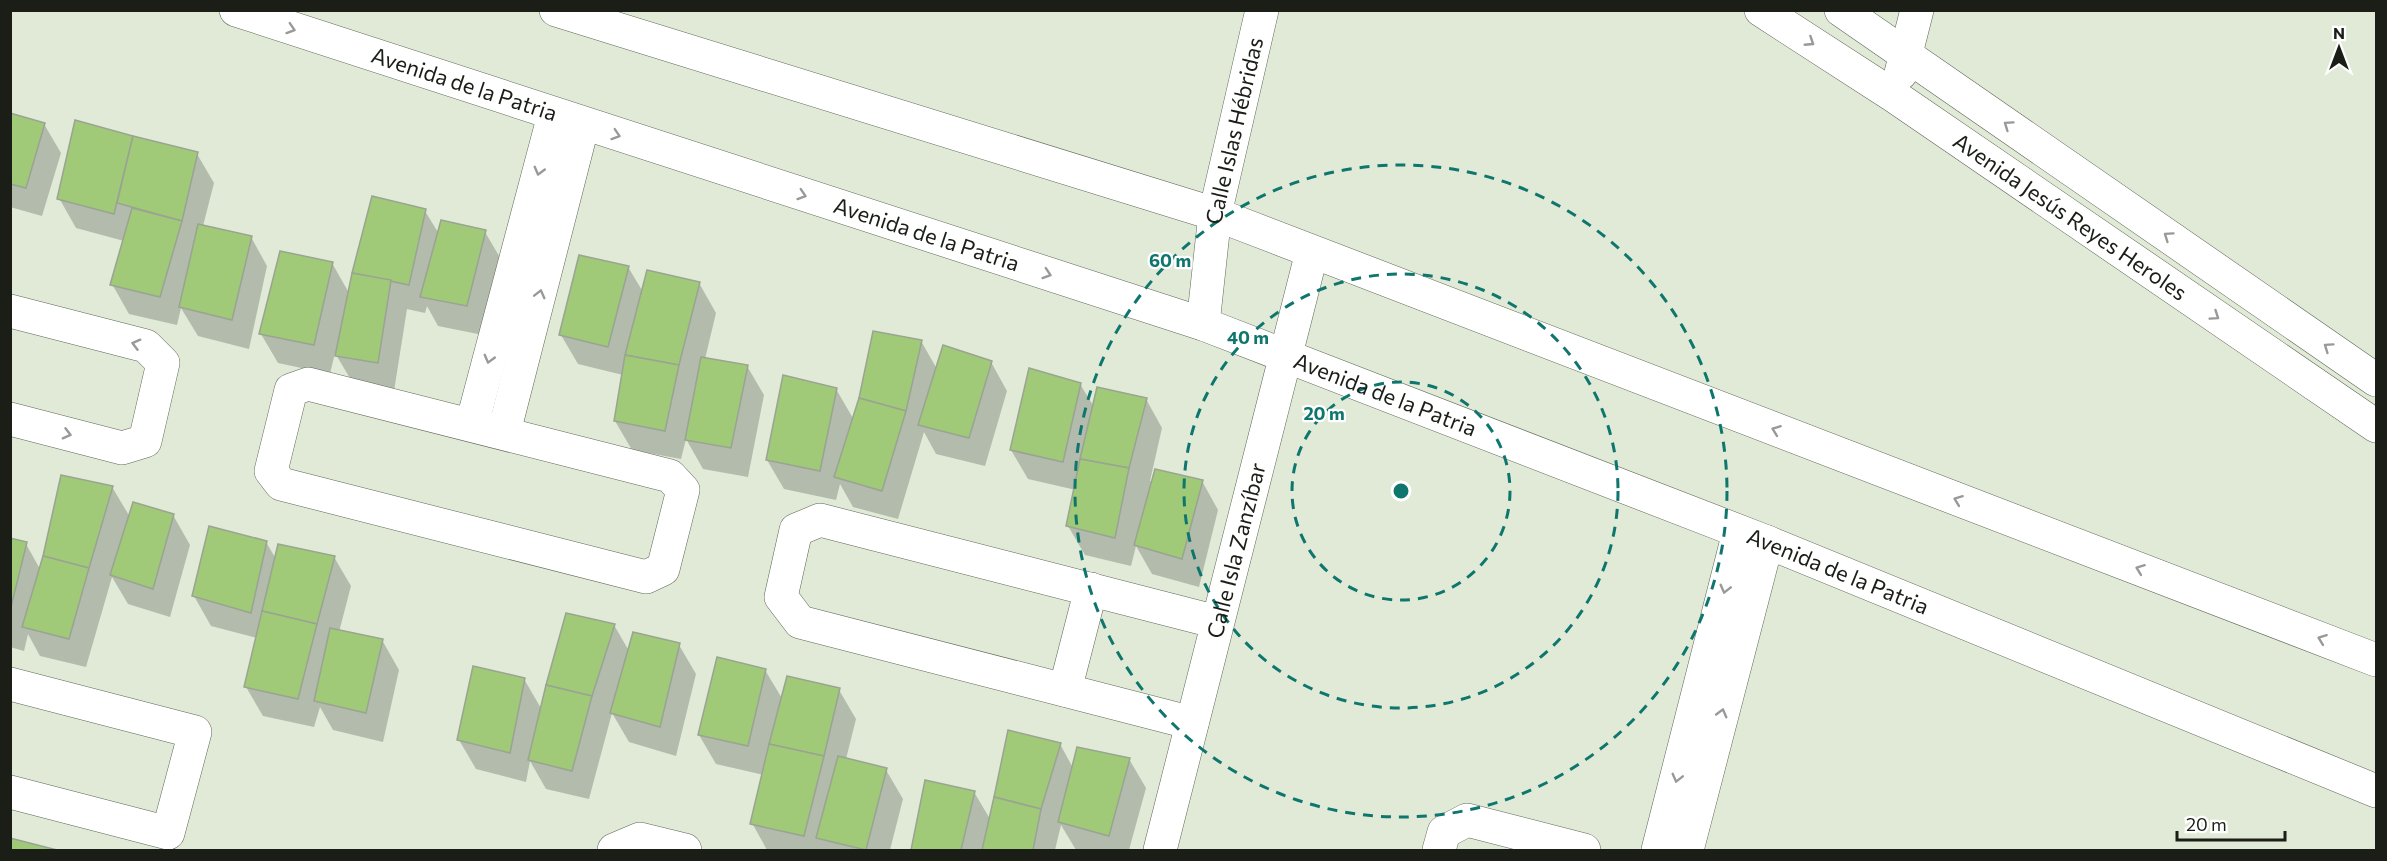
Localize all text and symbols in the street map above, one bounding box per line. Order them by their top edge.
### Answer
north arrow [2309,18,2369,78]
one-way arrow [285,21,296,34]
text: N [2333,23,2345,42]
street label: Calle Islas Hébridas [1200,35,1268,225]
one-way arrow [1803,35,1814,46]
street label: Avenida de la Patria [368,41,561,126]
one-way arrow [2004,121,2015,132]
street label: Avenida Jesús Reyes Heroles [1949,127,2193,306]
one-way arrow [610,128,621,140]
one-way arrow [534,165,546,176]
one-way arrow [796,187,807,200]
street label: Avenida de la Patria [830,191,1023,277]
one-way arrow [2164,232,2175,243]
text: 60 m [1149,249,1191,271]
one-way arrow [1041,266,1052,279]
one-way arrow [532,290,545,300]
one-way arrow [2209,309,2220,320]
text: 40 m [1227,326,1269,348]
one-way arrow [131,338,141,351]
one-way arrow [2324,343,2335,354]
street label: Avenida de la Patria [1290,346,1481,441]
one-way arrow [484,354,496,364]
text: 20 m [1303,402,1345,424]
one-way arrow [1771,425,1782,437]
one-way arrow [62,426,72,439]
street label: Calle Isla Zanzíbar [1200,460,1271,641]
centre of rings [1391,481,1411,501]
one-way arrow [1953,494,1964,507]
street label: Avenida de la Patria [1743,522,1933,620]
one-way arrow [2135,564,2146,577]
one-way arrow [1720,583,1732,594]
one-way arrow [2317,634,2328,646]
one-way arrow [1715,708,1728,718]
one-way arrow [1671,773,1684,783]
scale bar [2177,804,2285,842]
text: 20 m [2186,813,2227,835]

